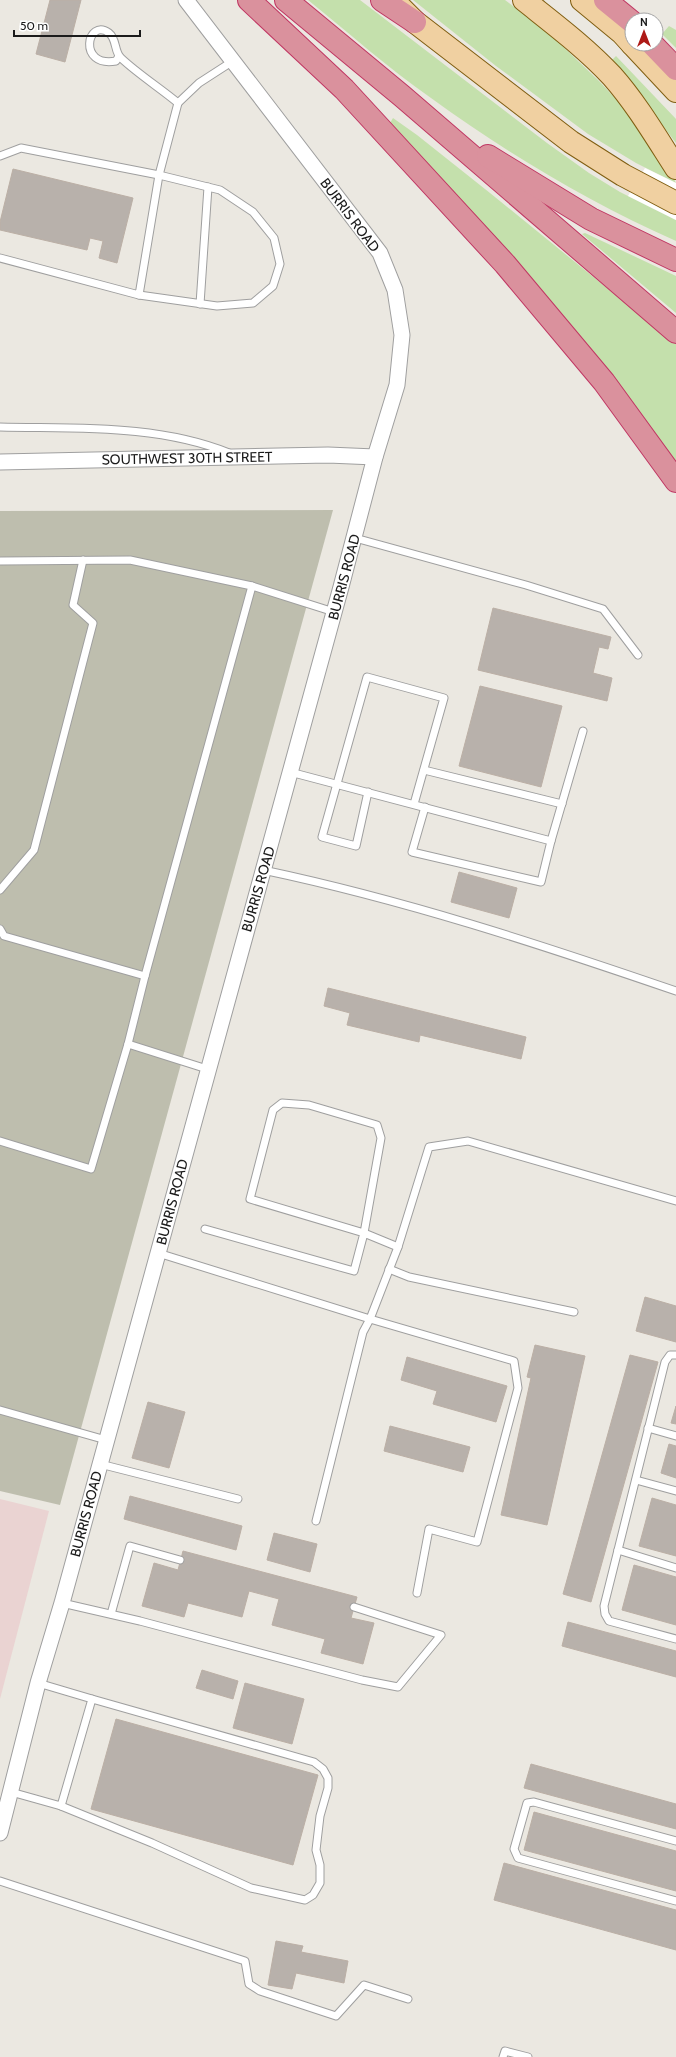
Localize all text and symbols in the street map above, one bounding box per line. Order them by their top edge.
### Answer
scale bar [14,12,140,38]
north arrow [624,12,664,52]
text: N [640,15,648,29]
text: 50 m [20,18,48,33]
street label: BURRIS ROAD [316,174,384,256]
street label: SOUTHWEST 30TH STREET [101,448,273,468]
street label: BURRIS ROAD [324,532,364,622]
street label: BURRIS ROAD [237,844,279,934]
street label: BURRIS ROAD [152,1157,192,1247]
street label: BURRIS ROAD [66,1469,106,1559]

